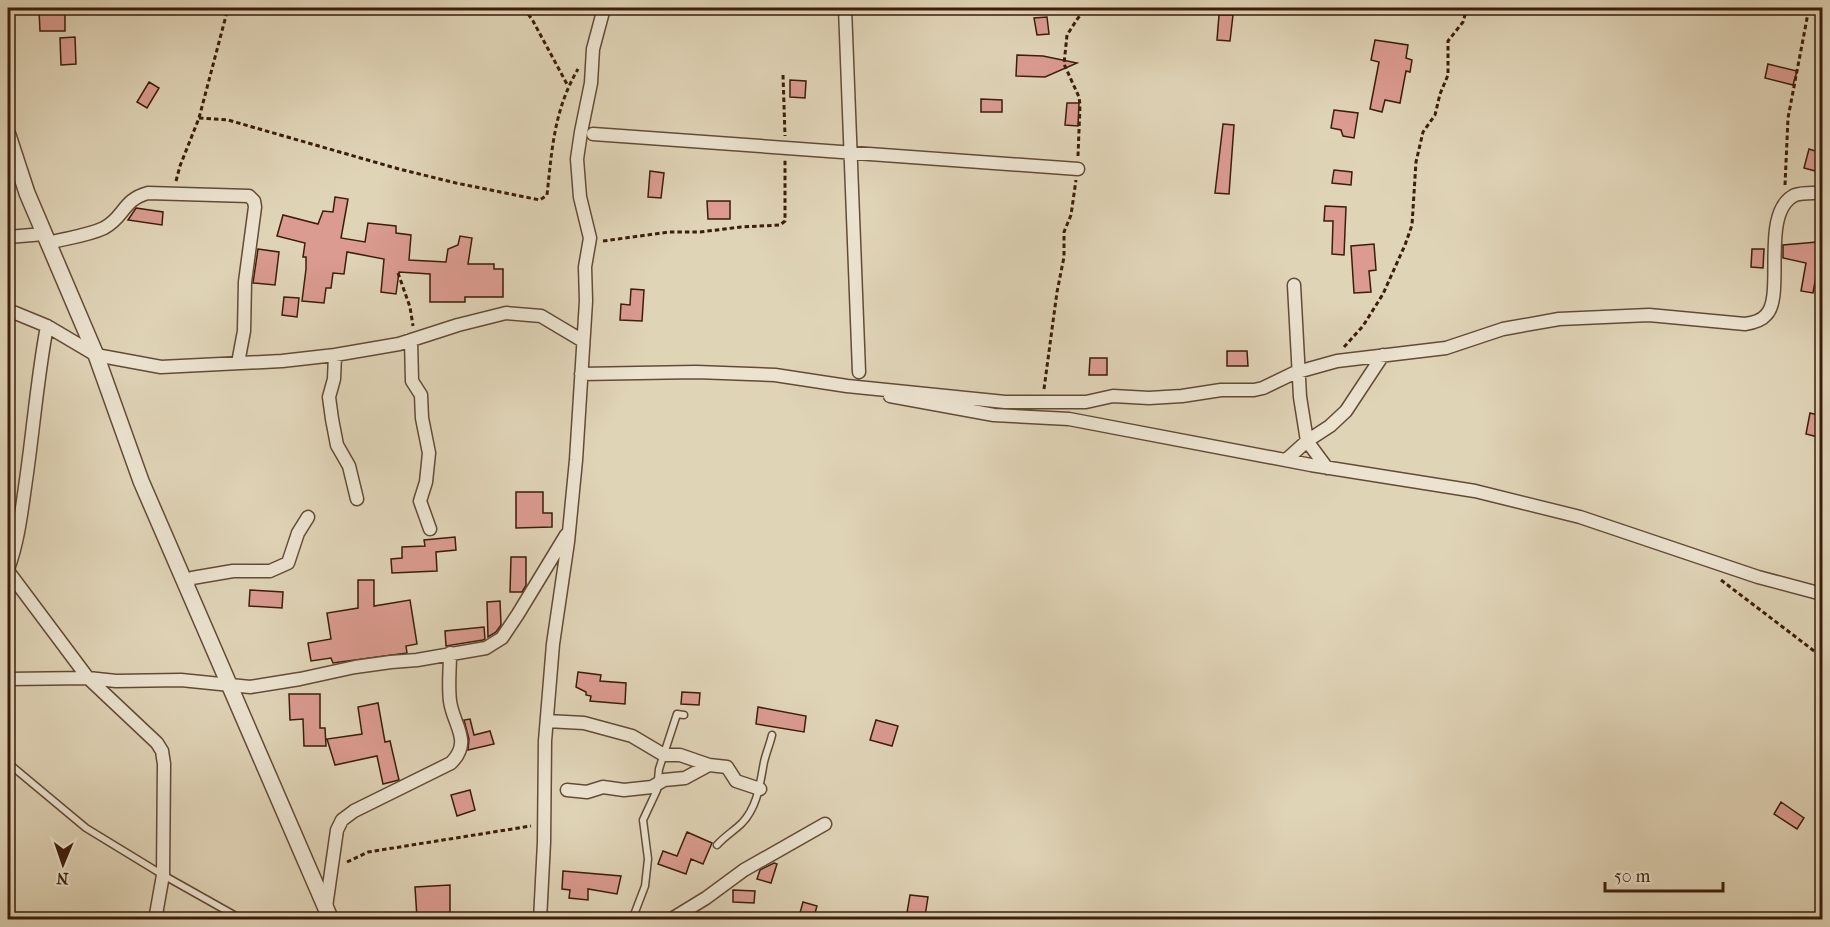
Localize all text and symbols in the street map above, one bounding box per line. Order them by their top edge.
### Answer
north arrow [33,834,93,894]
scale bar [1605,855,1724,893]
text: 50 m [1614,866,1651,887]
text: N [55,869,69,888]

